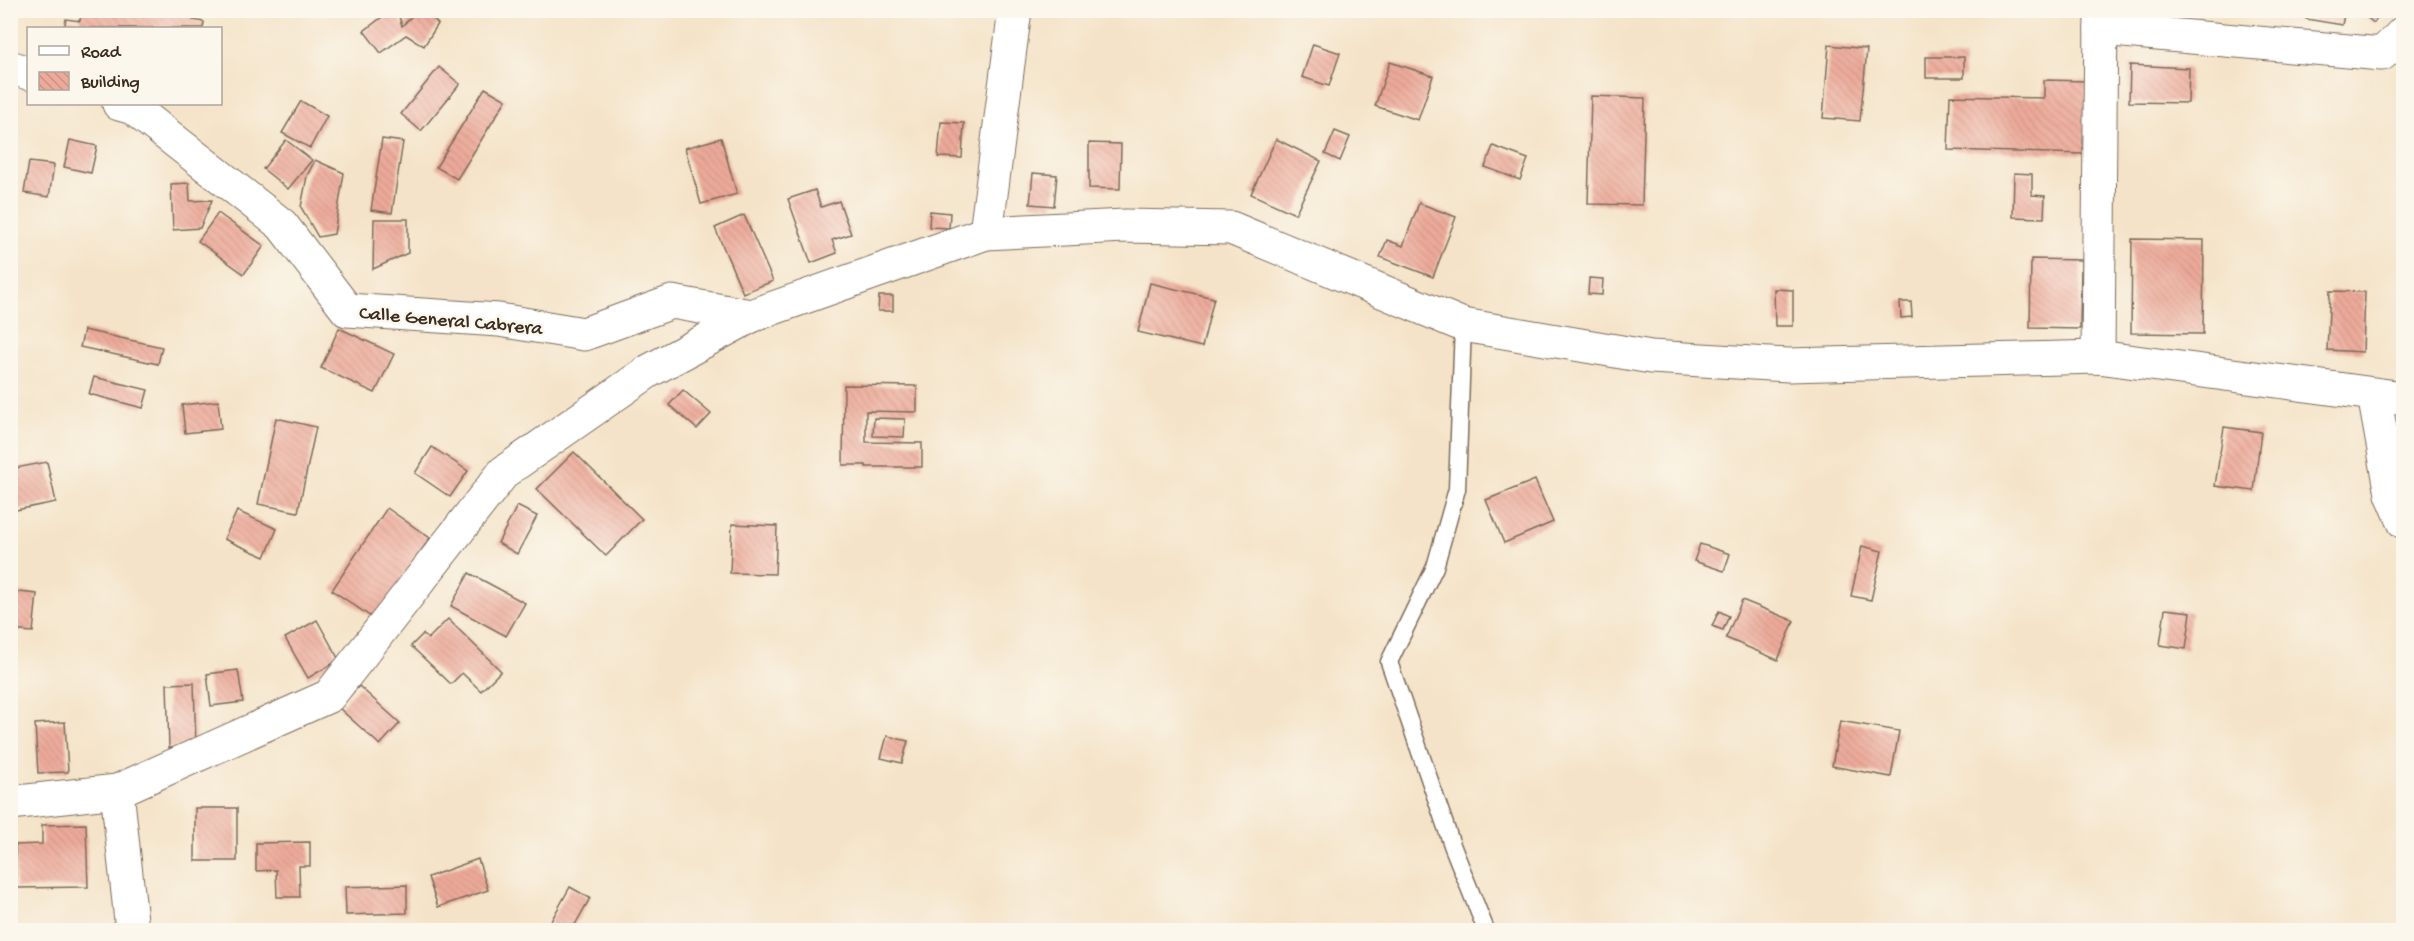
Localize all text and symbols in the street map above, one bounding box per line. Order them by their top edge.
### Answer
legend [27,27,222,105]
text: Road [81,43,122,64]
text: Building [80,73,140,94]
street label: Calle General Cabrera [358,303,544,342]

